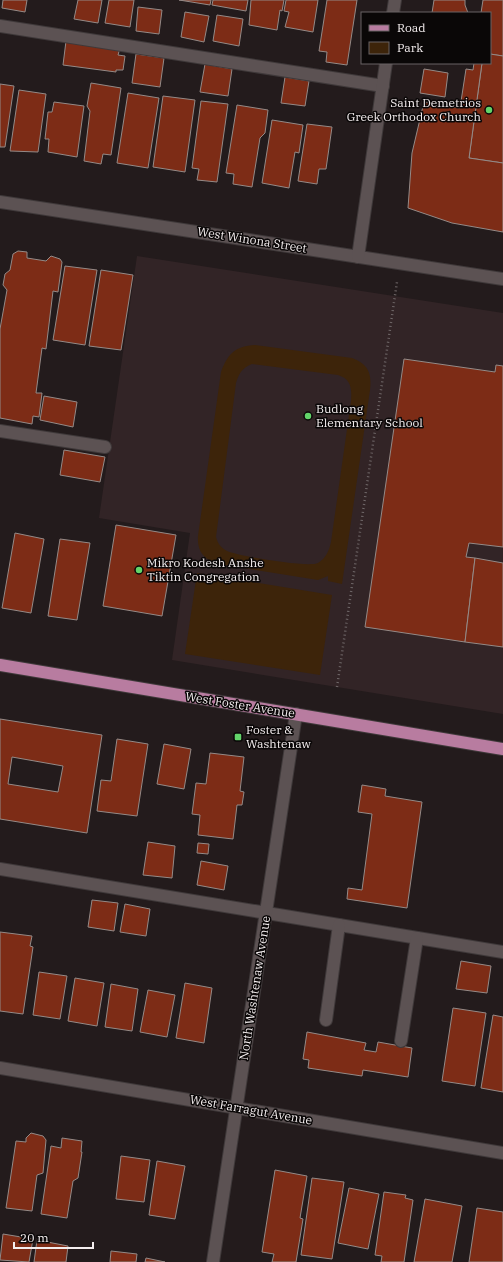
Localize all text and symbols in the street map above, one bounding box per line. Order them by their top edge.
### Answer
legend [361,12,491,64]
text: Road [397,20,426,35]
text: Park [397,40,423,55]
place label: Saint Demetrios Greek Orthodox Church [347,95,482,124]
marker: Saint Demetrios Greek Orthodox Church [484,105,494,115]
street label: West Winona Street [196,223,308,256]
place label: Budlong Elementary School [316,401,423,430]
marker: Budlong Elementary School [303,411,313,421]
place label: Mikro Kodesh Anshe Tiktin Congregation [147,555,264,584]
marker: Mikro Kodesh Anshe Tiktin Congregation [134,565,144,575]
street label: West Foster Avenue [184,688,296,721]
place label: Foster & Washtenaw [246,722,312,751]
marker: Foster & Washtenaw [233,732,243,742]
street label: North Washtenaw Avenue [236,915,273,1061]
street label: West Farragut Avenue [189,1091,314,1128]
scale bar [14,1224,93,1250]
text: 20 m [20,1230,49,1245]

